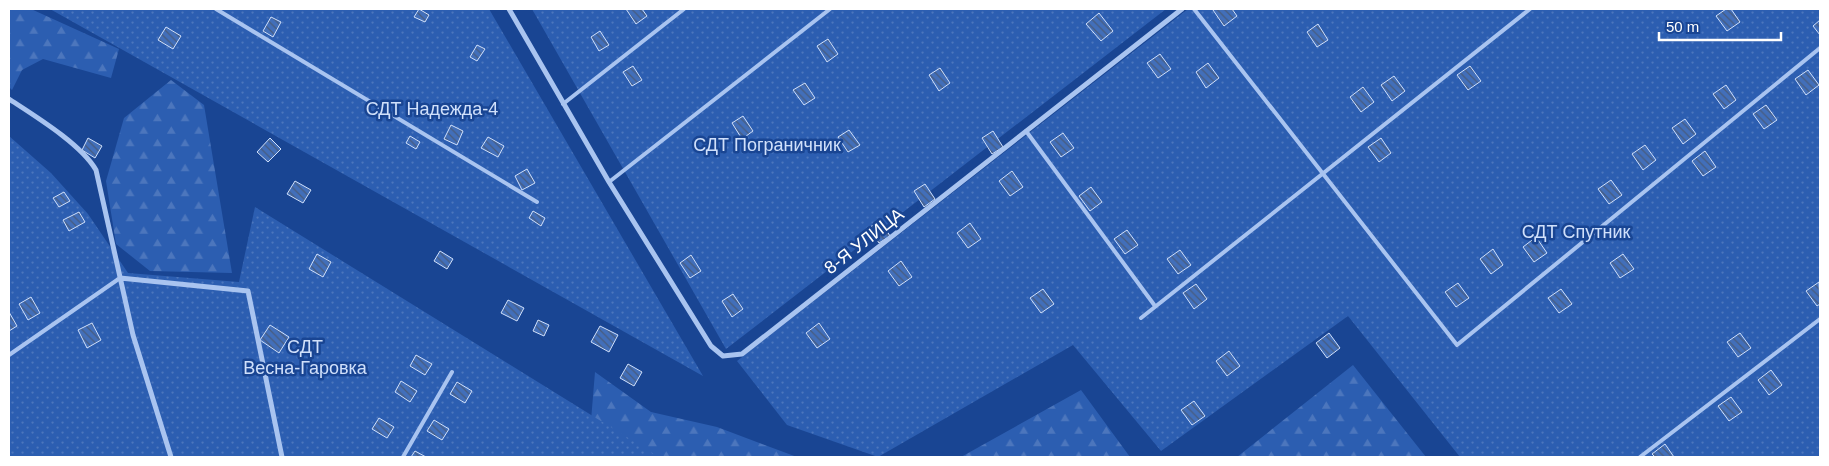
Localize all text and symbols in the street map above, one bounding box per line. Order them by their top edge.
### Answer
scale bar [1659,10,1782,42]
text: 50 m [1666,18,1699,35]
park label: СДТ Надежда-4 [366,99,498,119]
park label: СДТ Пограничник [693,135,841,155]
street label: 8-Я УЛИЦА [820,204,908,278]
park label: СДТ Спутник [1522,222,1630,242]
park label: СДТ Весна-Гаровка [243,337,368,378]

